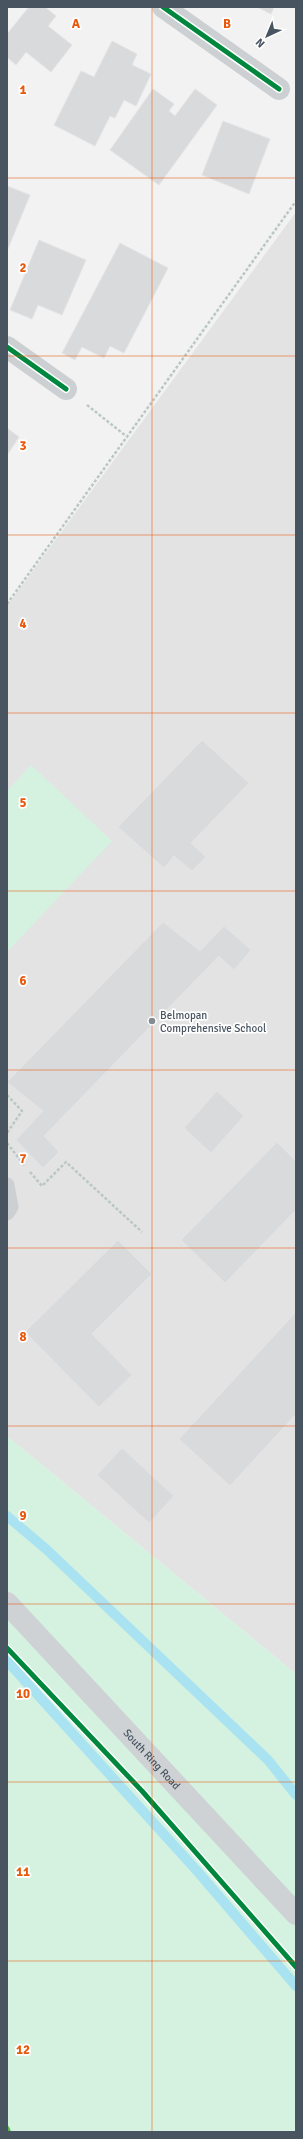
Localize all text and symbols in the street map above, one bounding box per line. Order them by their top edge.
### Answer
text: A [72,16,81,32]
text: B [223,16,231,32]
north arrow [247,16,287,56]
text: N [253,35,268,50]
text: 1 [19,82,27,98]
text: 2 [19,260,27,276]
text: 3 [19,438,27,454]
text: 4 [19,616,27,632]
text: 5 [19,795,27,811]
text: 6 [19,973,27,989]
place label: Belmopan Comprehensive School [160,1009,266,1035]
marker: Belmopan Comprehensive School [147,1016,157,1026]
text: 7 [19,1151,27,1167]
text: 8 [19,1329,27,1345]
text: 9 [19,1508,27,1524]
text: 10 [16,1686,30,1702]
street label: South Ring Road [120,1727,183,1792]
text: 11 [16,1864,30,1880]
text: 12 [16,2042,30,2058]

